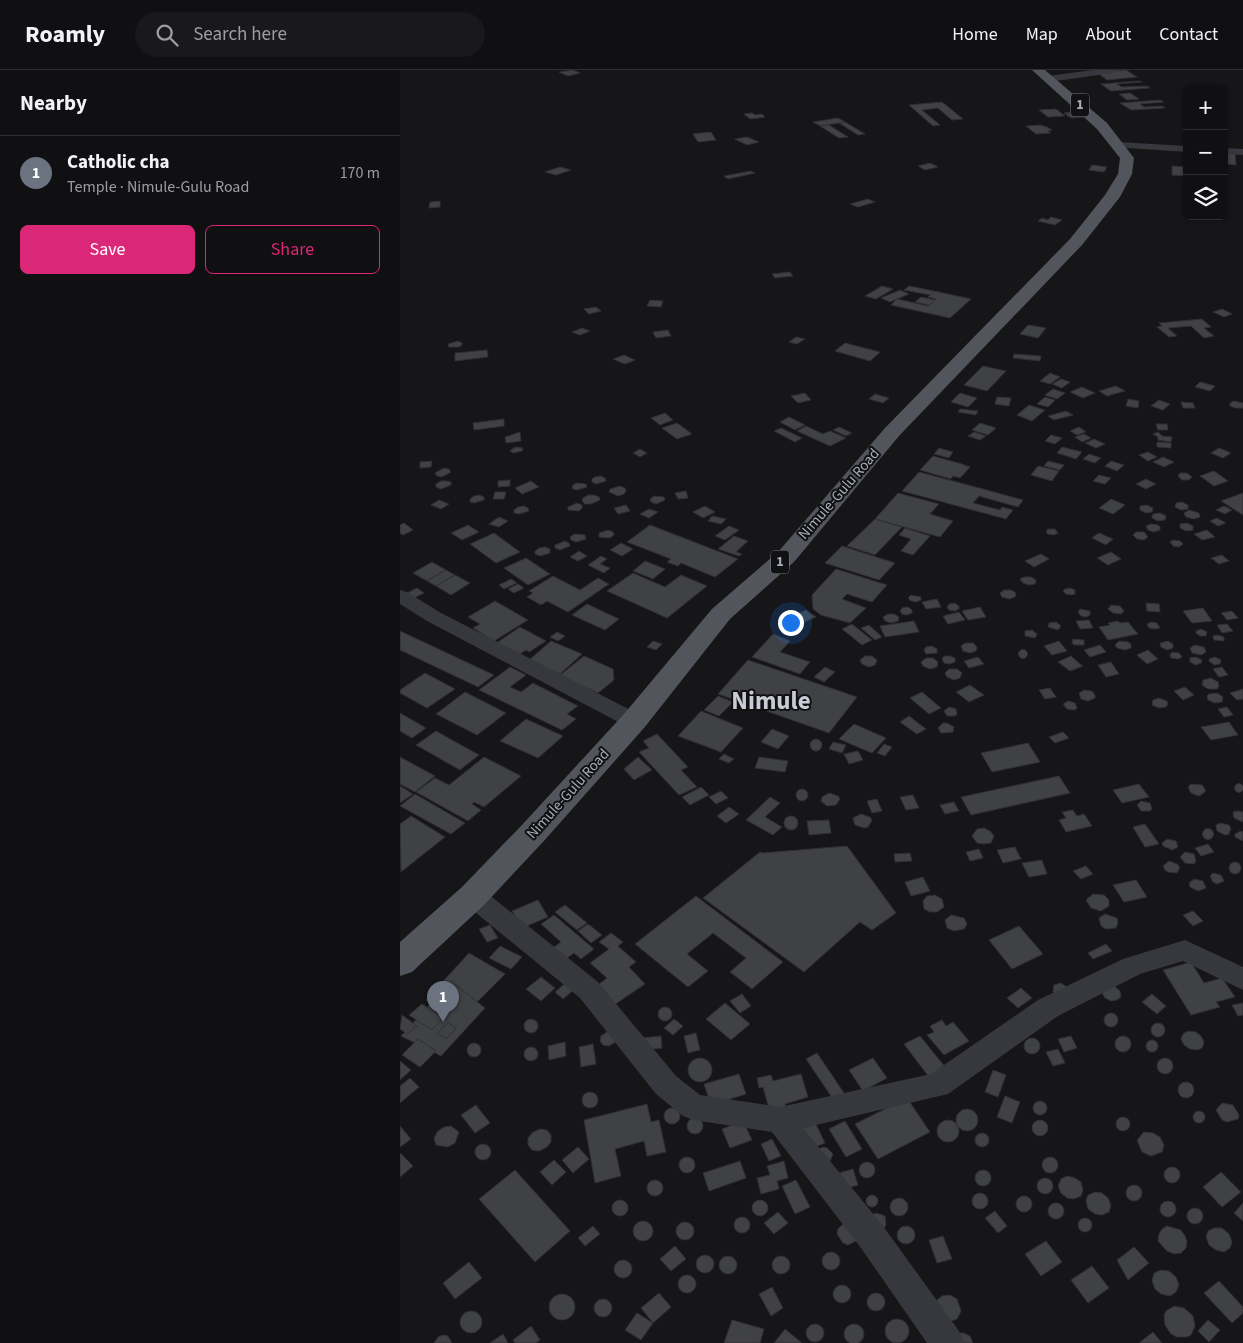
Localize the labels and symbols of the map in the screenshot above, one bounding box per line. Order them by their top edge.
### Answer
road number: 1 [1071,94,1089,116]
street label: Nimule-Gulu Road [793,444,885,544]
road number: 1 [771,551,789,574]
your location [778,610,804,636]
district label: Nimule [731,683,811,719]
street label: Nimule-Gulu Road [522,744,614,844]
pin: 1 [427,981,459,1022]

